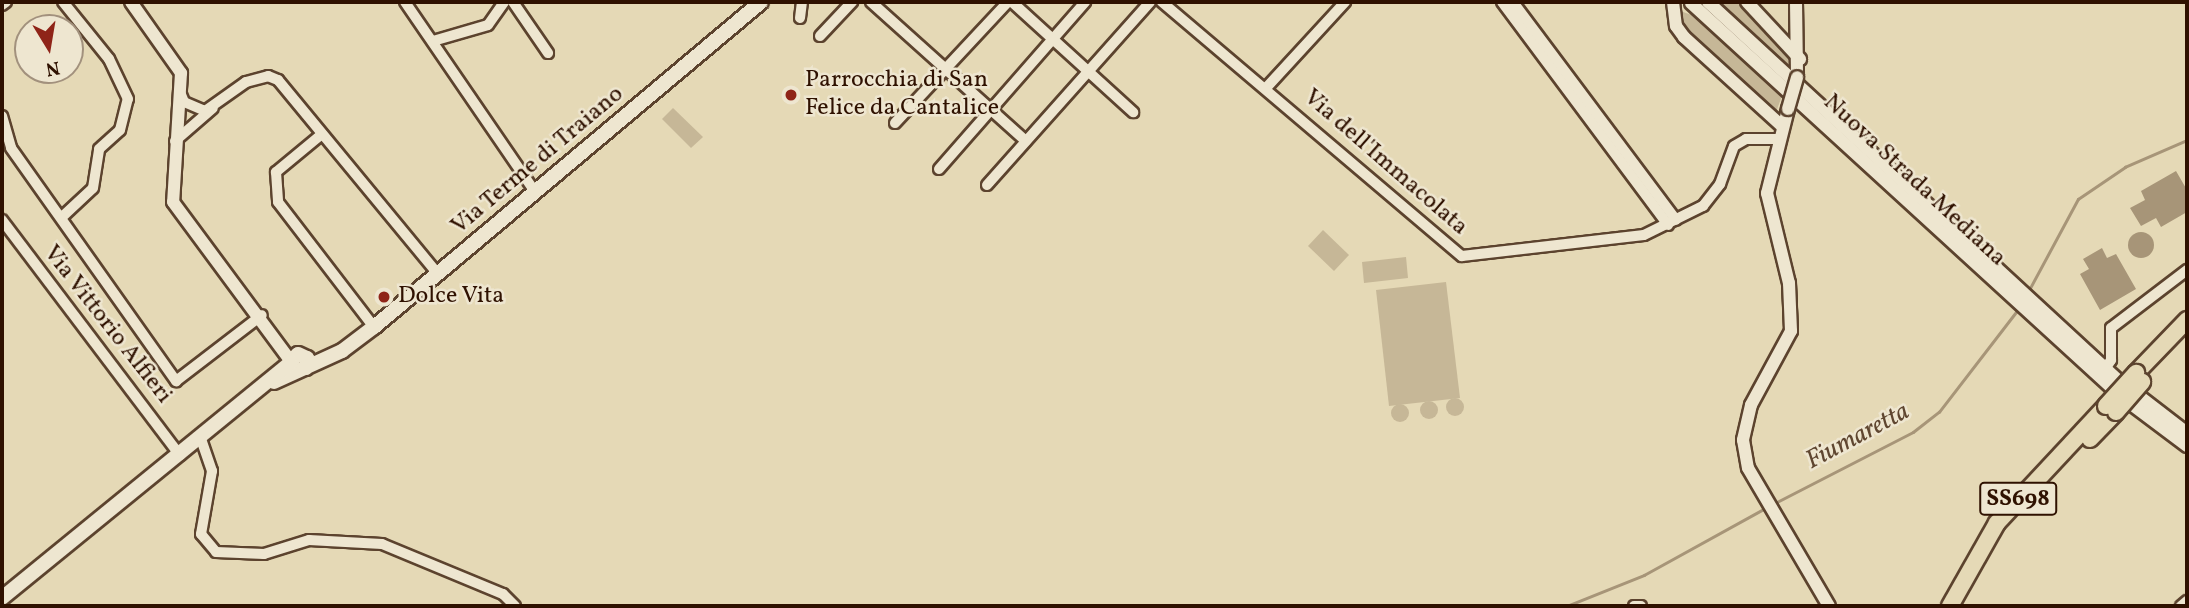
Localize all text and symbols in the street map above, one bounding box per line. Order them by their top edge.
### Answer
north arrow [14,14,84,84]
text: N [43,54,62,82]
place label: Parrocchia di San Felice da Cantalice [805,67,999,123]
street label: Via Terme di Traiano [445,80,631,242]
street label: Via dell'Immacolata [1297,84,1473,242]
marker: Parrocchia di San Felice da Cantalice [783,87,799,103]
street label: Nuova Strada Mediana [1817,89,2011,273]
street label: Via Vittorio Alfieri [36,240,178,410]
place label: Dolce Vita [398,283,505,311]
marker: Dolce Vita [376,289,392,305]
water label: Fiumaretta [1801,397,1915,477]
road number: SS698 [1978,480,2058,519]

